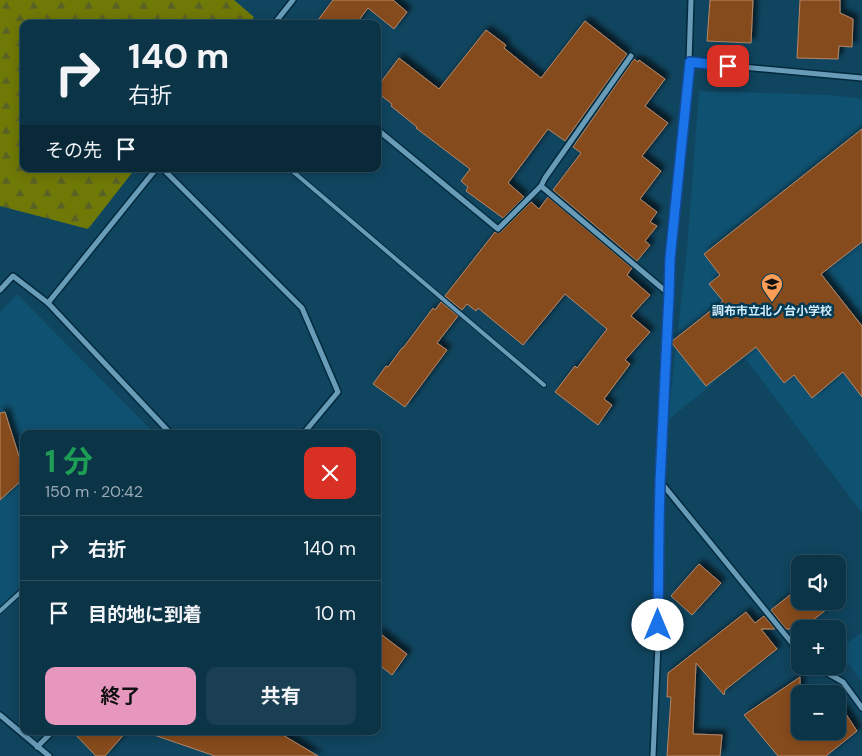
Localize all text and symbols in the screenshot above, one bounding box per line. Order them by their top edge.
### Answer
text: 140 m [128,33,229,79]
icon: right [45,40,110,105]
pin [707,45,749,87]
icon: arrive [714,52,742,80]
text: 右折 [128,81,172,110]
icon: arrive [112,135,140,163]
text: その先 [45,138,102,163]
school or university icon: 調布市立北ノ台小学校 [760,272,784,303]
place label: 調布市立北ノ台小学校 [712,303,832,319]
text: 1 分 [45,442,93,481]
button: close [304,447,356,499]
text: 150 m · 20:42 [45,481,143,502]
icon: right [45,534,73,562]
text: 140 m [304,536,356,561]
text: 右折 [88,537,126,562]
map controls [791,555,846,740]
button: sound [791,555,846,610]
position arrow [631,598,683,650]
icon: arrive [45,599,73,627]
text: 10 m [315,601,356,626]
text: 目的地に到着 [88,602,202,627]
button: + [791,620,846,675]
button: 終了 [45,667,196,725]
button: 共有 [206,667,356,725]
button: − [791,685,846,740]

